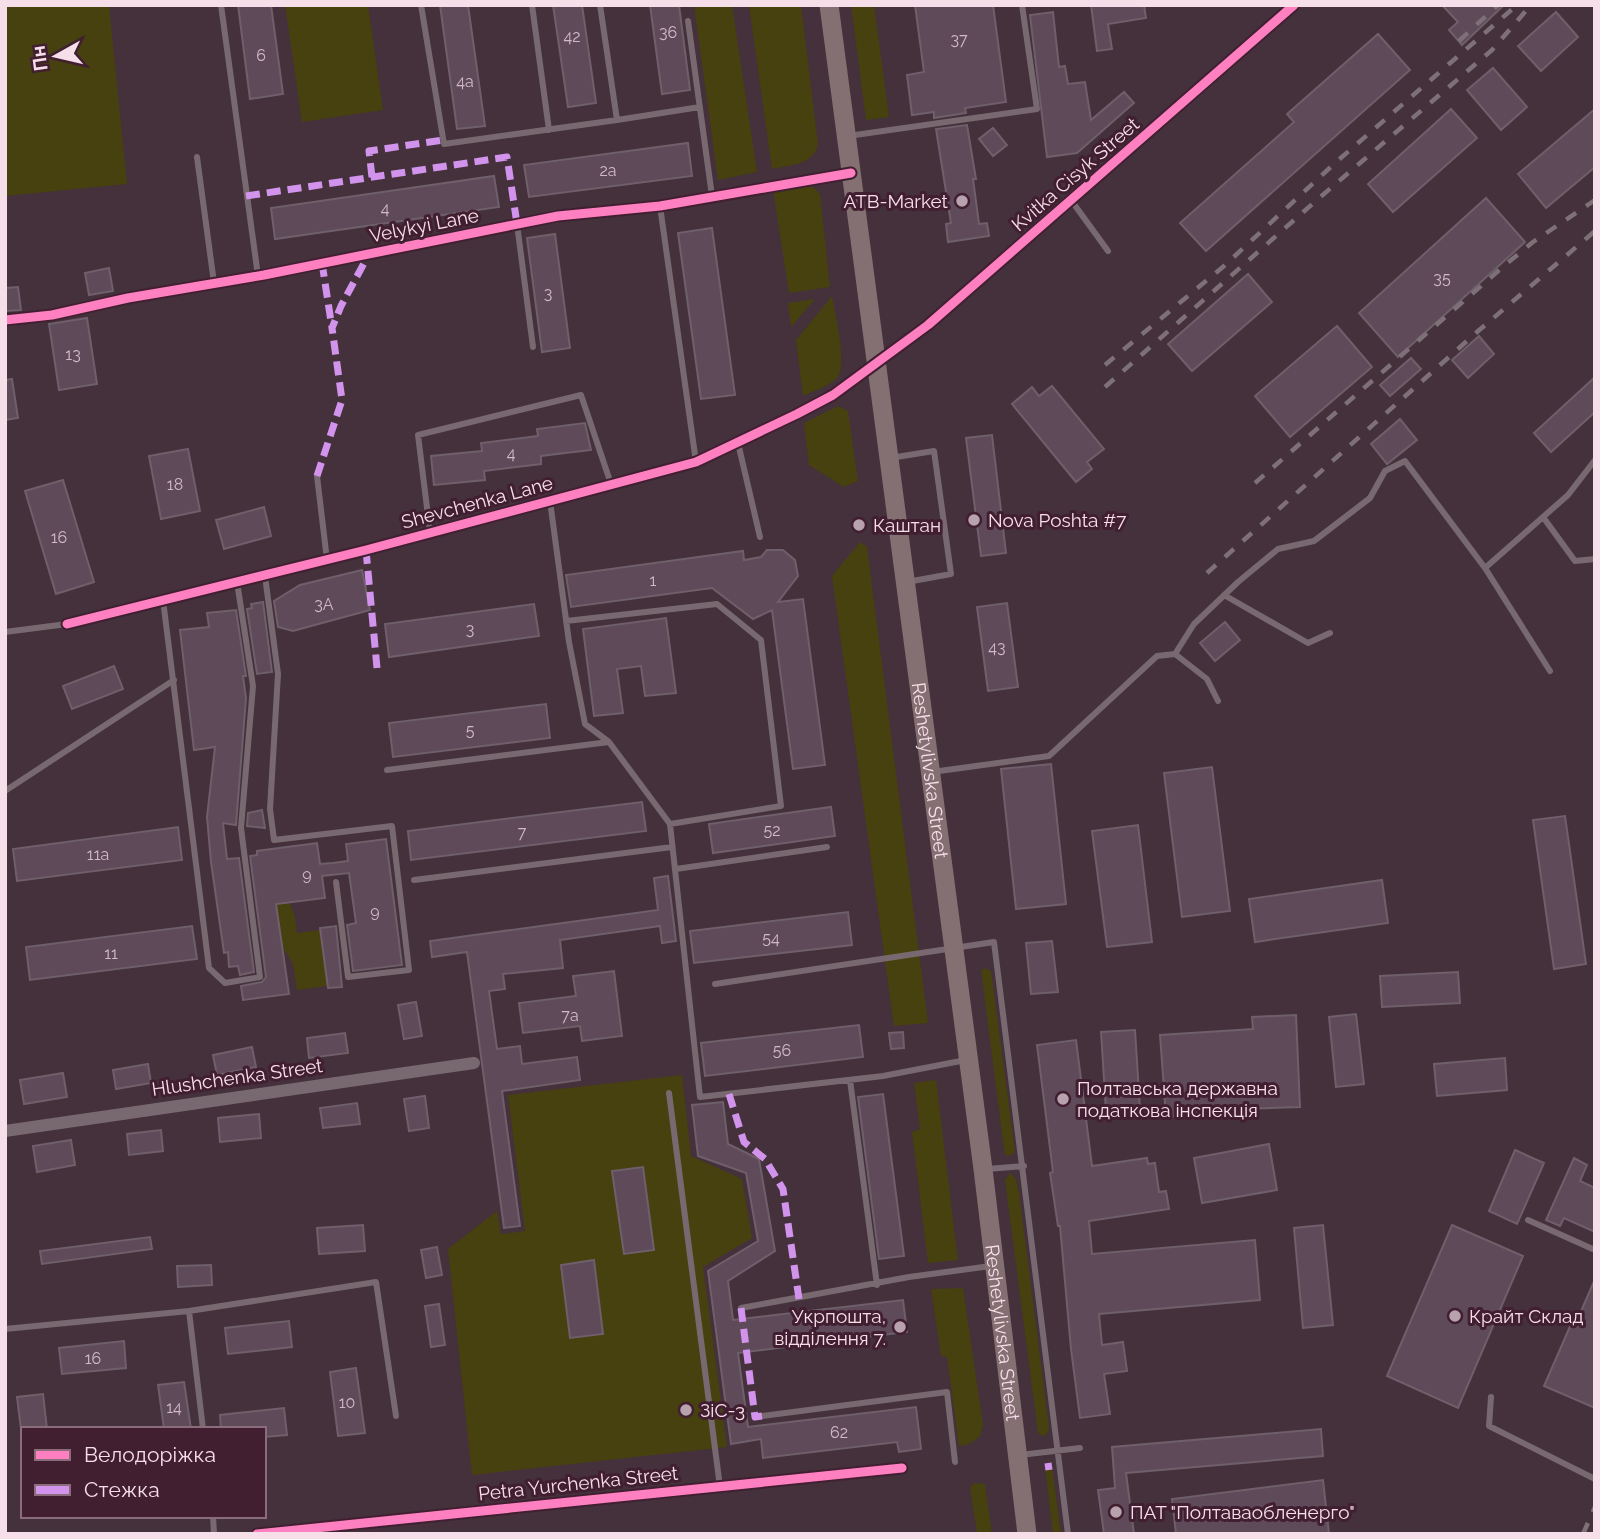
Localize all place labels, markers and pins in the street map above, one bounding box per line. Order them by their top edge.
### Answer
place label: ATB-Market [844,190,949,212]
marker: ATB-Market [954,193,970,209]
place label: Nova Poshta #7 [988,509,1126,531]
marker: Nova Poshta #7 [966,512,982,528]
place label: Каштан [873,514,941,536]
marker: Каштан [851,517,867,533]
place label: Полтавська державна податкова інспекція [1077,1077,1278,1121]
marker: Полтавська державна податкова інспекція [1055,1091,1071,1107]
place label: Укрпошта, відділення 7. [774,1305,886,1349]
place label: Крайт Склад [1469,1305,1583,1327]
marker: Крайт Склад [1447,1308,1463,1324]
marker: Укрпошта, відділення 7. [892,1319,908,1335]
place label: ЗіС-3 [700,1399,745,1421]
marker: ЗіС-3 [678,1402,694,1418]
place label: ПАТ "Полтаваобленерго" [1130,1501,1355,1523]
marker: ПАТ "Полтаваобленерго" [1108,1504,1124,1520]

